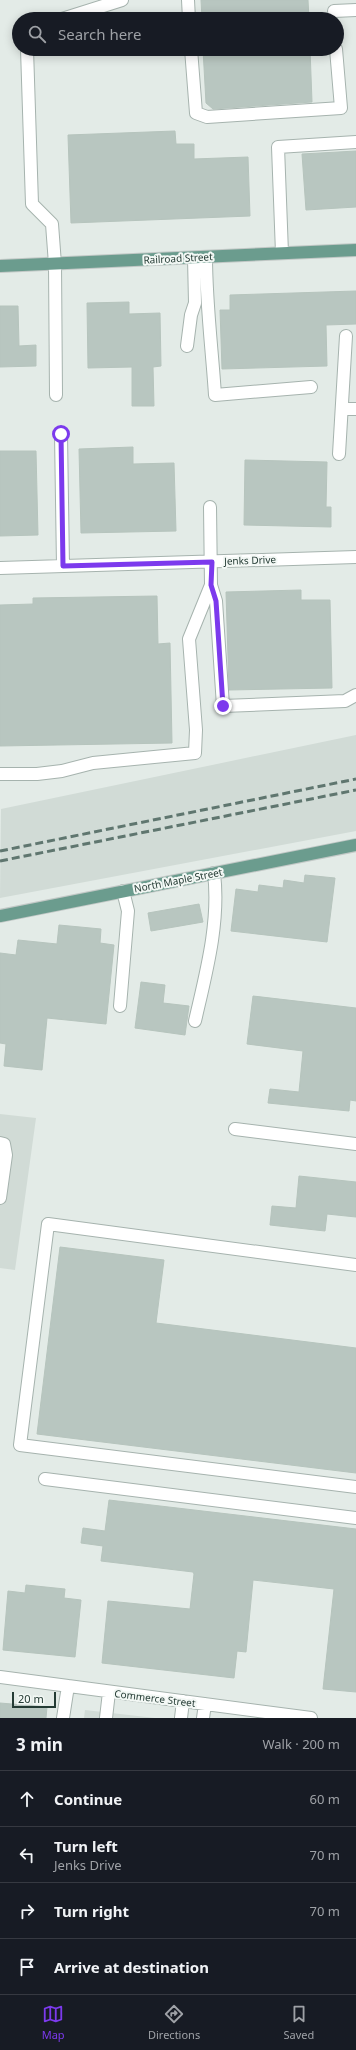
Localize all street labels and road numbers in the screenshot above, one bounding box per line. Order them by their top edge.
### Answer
street label: Railroad Street [143,249,213,267]
street label: Jenks Drive [223,552,277,568]
street label: North Maple Street [133,864,224,895]
street label: Commerce Street [114,1686,197,1710]

